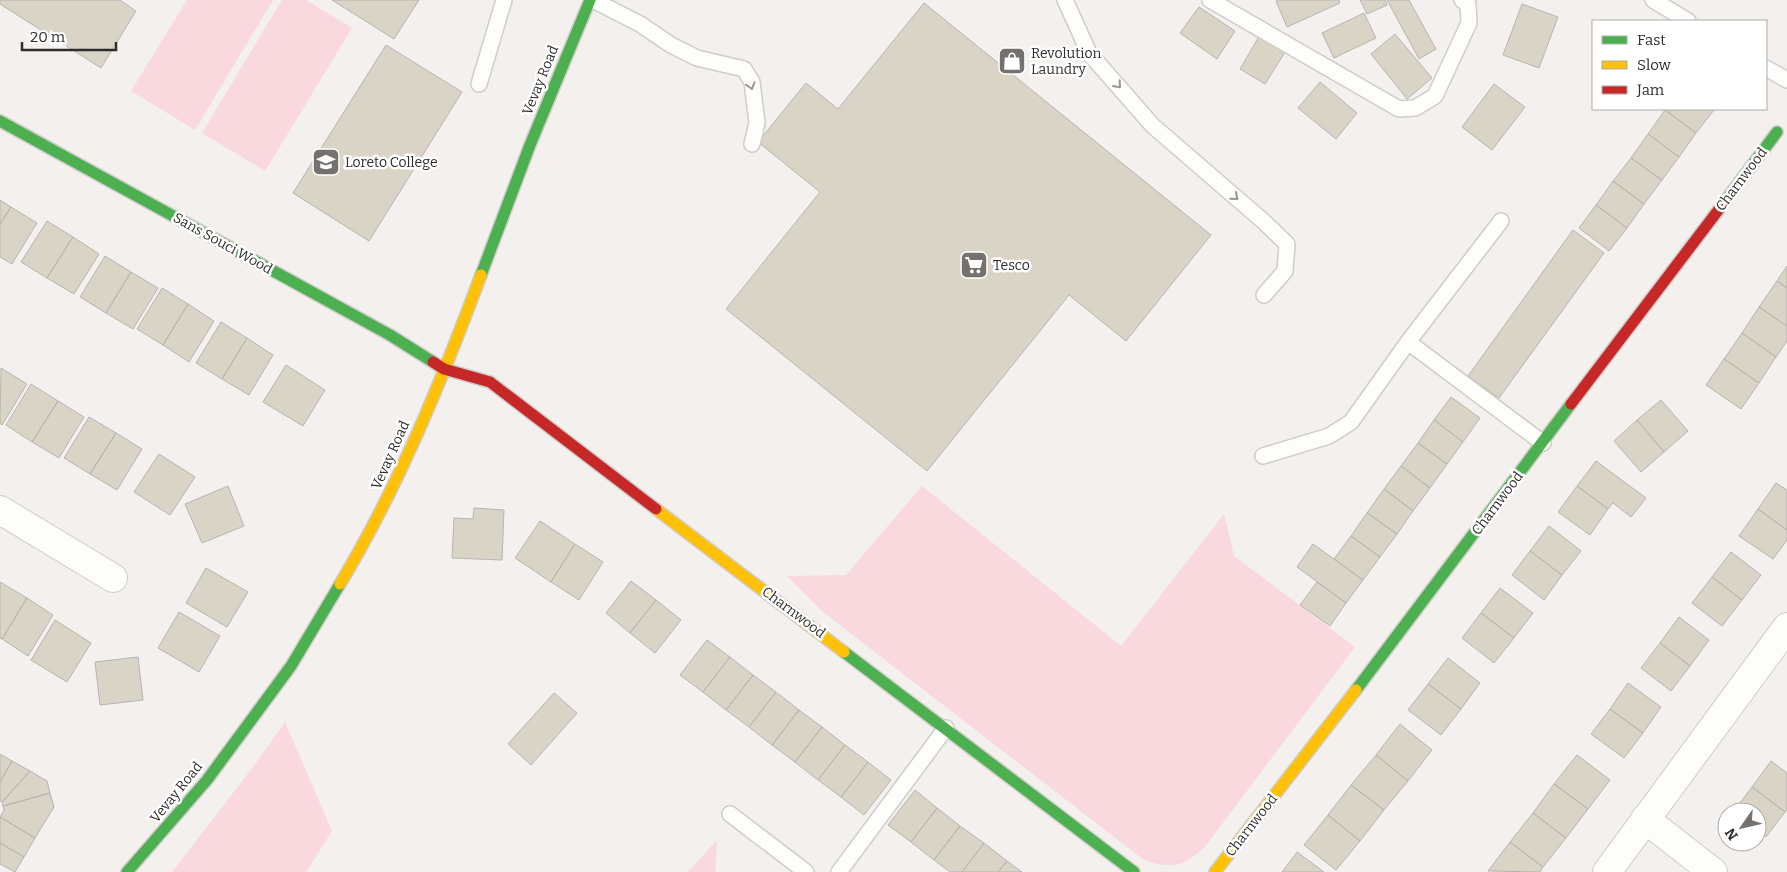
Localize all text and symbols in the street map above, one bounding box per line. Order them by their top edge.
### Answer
scale bar [22,20,116,52]
legend [1592,20,1767,110]
text: 20 m [30,28,66,46]
text: Fast [1637,31,1666,49]
street label: Vevay Road [519,43,562,117]
place label: Revolution Laundry [1031,45,1101,78]
shop icon: Revolution Laundry [997,46,1027,76]
text: Slow [1637,56,1672,74]
one-way arrow [1112,80,1121,89]
one-way arrow [746,81,756,89]
text: Jam [1636,81,1665,99]
street label: Charnwood [1712,144,1771,214]
school or university icon: Loreto College [311,147,341,177]
place label: Loreto College [345,154,438,171]
one-way arrow [1230,191,1239,200]
street label: Sans Souci Wood [170,209,275,278]
supermarket icon: Tesco [959,250,989,280]
place label: Tesco [993,257,1030,274]
street label: Vevay Road [368,418,413,492]
street label: Charnwood [1468,468,1527,538]
street label: Charnwood [759,583,829,642]
street label: Vevay Road [147,758,206,826]
street label: Charnwood [1222,791,1281,860]
north arrow [1717,802,1767,852]
text: N [1721,825,1742,843]

